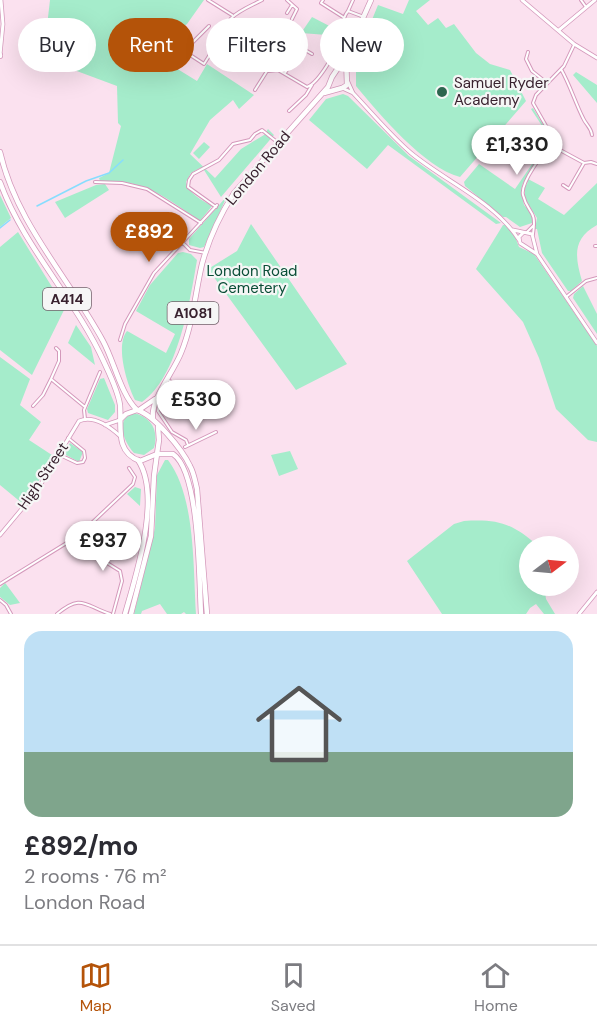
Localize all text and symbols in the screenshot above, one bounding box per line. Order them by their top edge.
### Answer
chip: Buy [18,18,96,72]
chip: Rent [108,18,194,72]
chip: Filters [206,18,308,72]
chip: New [320,18,404,72]
place label: Samuel Ryder Academy [454,73,549,110]
marker: Samuel Ryder Academy [435,85,449,99]
pin: £1,330 [468,125,566,176]
street label: London Road [221,127,295,209]
text: £1,330 [486,131,548,157]
pin: £892 [113,212,185,263]
text: £892 [125,218,173,244]
park label: London Road Cemetery [207,261,297,298]
road number: A414 [43,288,91,310]
road number: A1081 [168,302,218,324]
pin: £530 [160,380,232,431]
text: £530 [170,386,222,412]
street label: High Street [13,438,73,514]
pin: £937 [67,521,139,572]
text: £937 [79,527,127,553]
north arrow [519,536,579,596]
map controls [519,536,579,596]
icon: home [245,670,353,778]
text: £892/mo [24,829,138,863]
text: 2 rooms · 76 m² [24,863,167,889]
text: London Road [24,889,145,915]
tab: Map [79,959,112,1016]
tab: Saved [271,959,316,1016]
tab: Home [474,959,518,1016]

